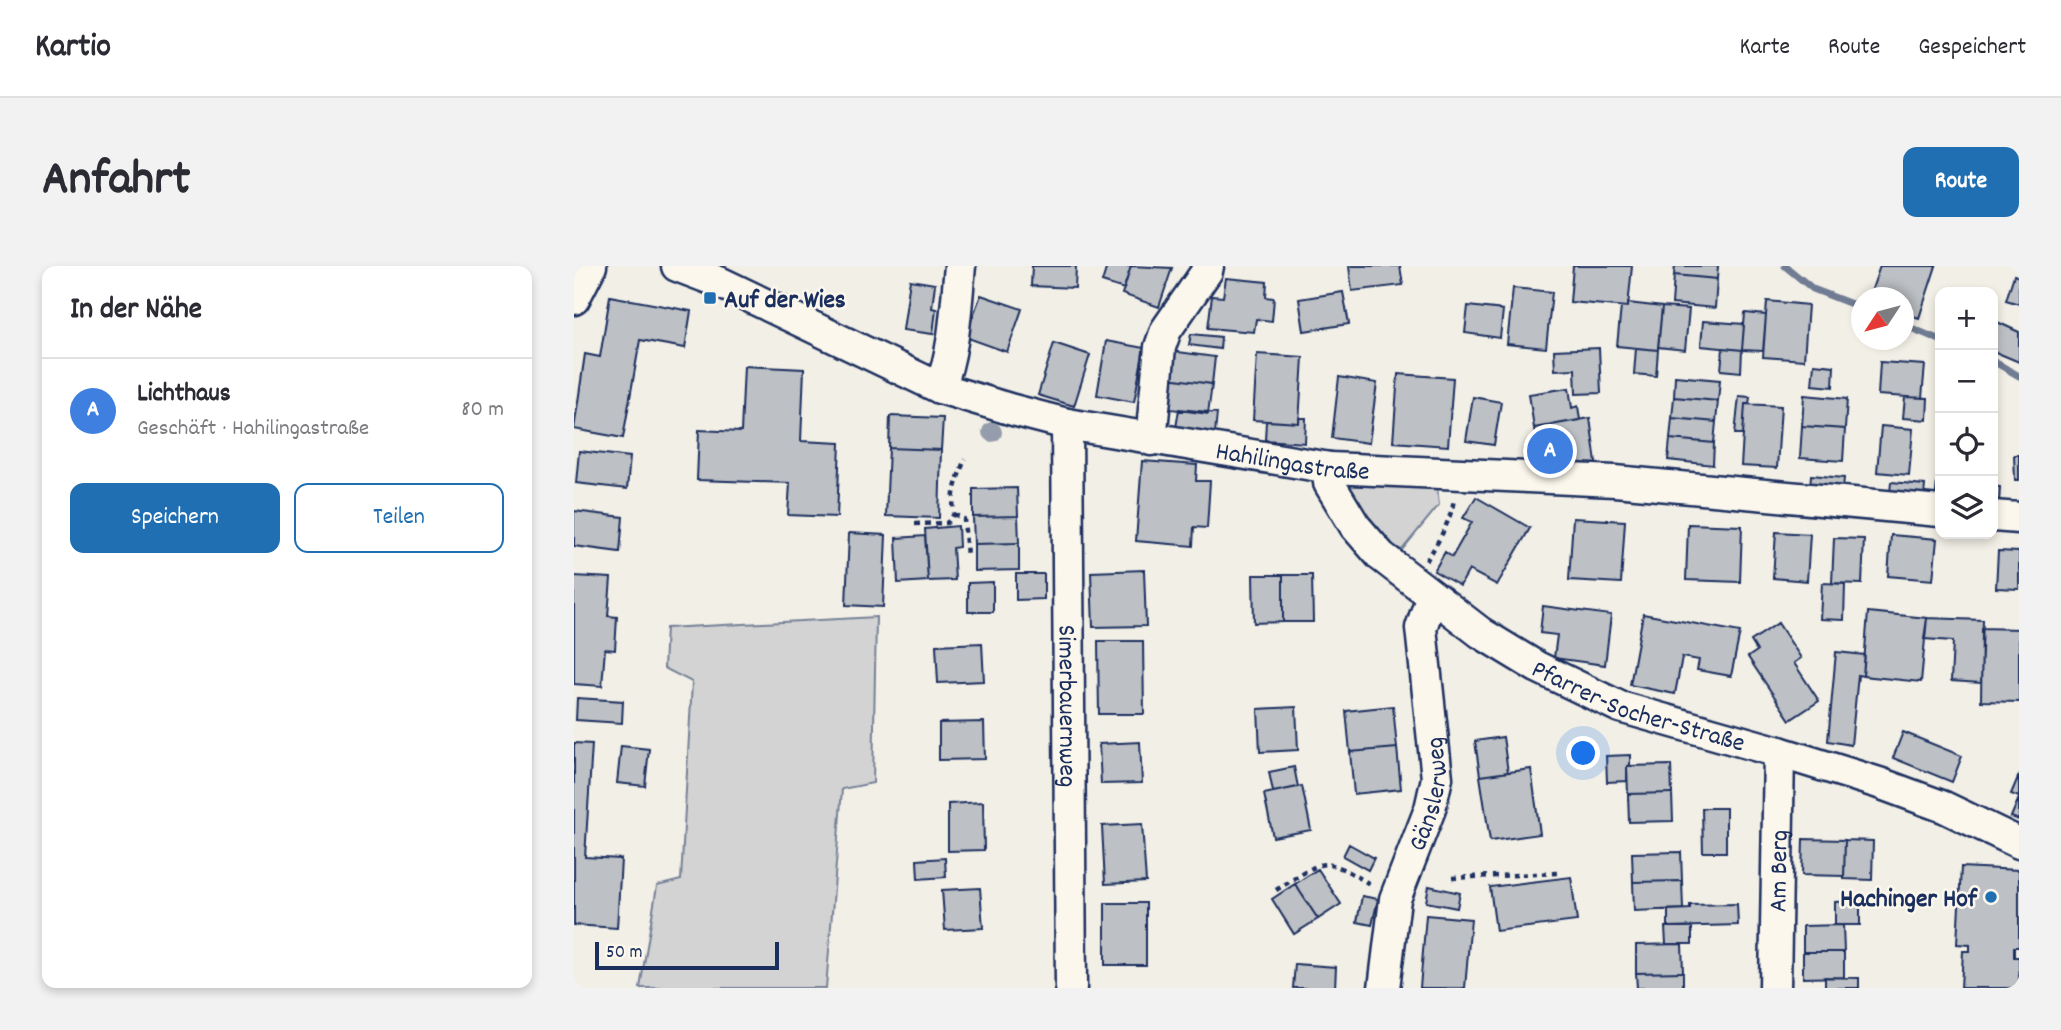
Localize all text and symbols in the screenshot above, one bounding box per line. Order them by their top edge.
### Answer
text: Kartio [35,25,111,72]
text: Karte [1739,31,1790,65]
text: Route [1828,31,1880,65]
text: Gespeichert [1918,31,2026,65]
text: Anfahrt [42,147,190,217]
button: Route [1903,147,2019,217]
place label: Auf der Wies [724,283,846,320]
north arrow [1851,287,1914,350]
map controls [1935,287,1998,539]
button: + [1935,287,1998,350]
text: In der Nähe [70,290,202,333]
marker: Auf der Wies [702,290,718,306]
button: − [1935,350,1998,413]
text: Lichthaus [137,376,231,413]
text: A [87,394,99,427]
text: 80 m [461,394,504,427]
text: Geschäft · Hahilingastraße [137,413,369,446]
button: locate [1935,413,1998,476]
pin: A [1527,425,1573,477]
street label: Hahilingastraße [1213,434,1370,492]
button: layers [1935,476,1998,539]
button: Speichern [70,483,280,553]
button: Teilen [294,483,504,553]
street label: Simerbauernweg [1046,625,1085,787]
street label: Pfarrer-Socher-Straße [1525,652,1749,763]
street label: Gänslerweg [1400,735,1459,857]
your location [1566,736,1600,770]
street label: Am Berg [1761,829,1800,913]
place label: Hachinger Hof [1840,882,1979,919]
marker: Hachinger Hof [1983,889,1999,905]
scale bar [595,939,779,971]
text: 50 m [606,940,643,967]

